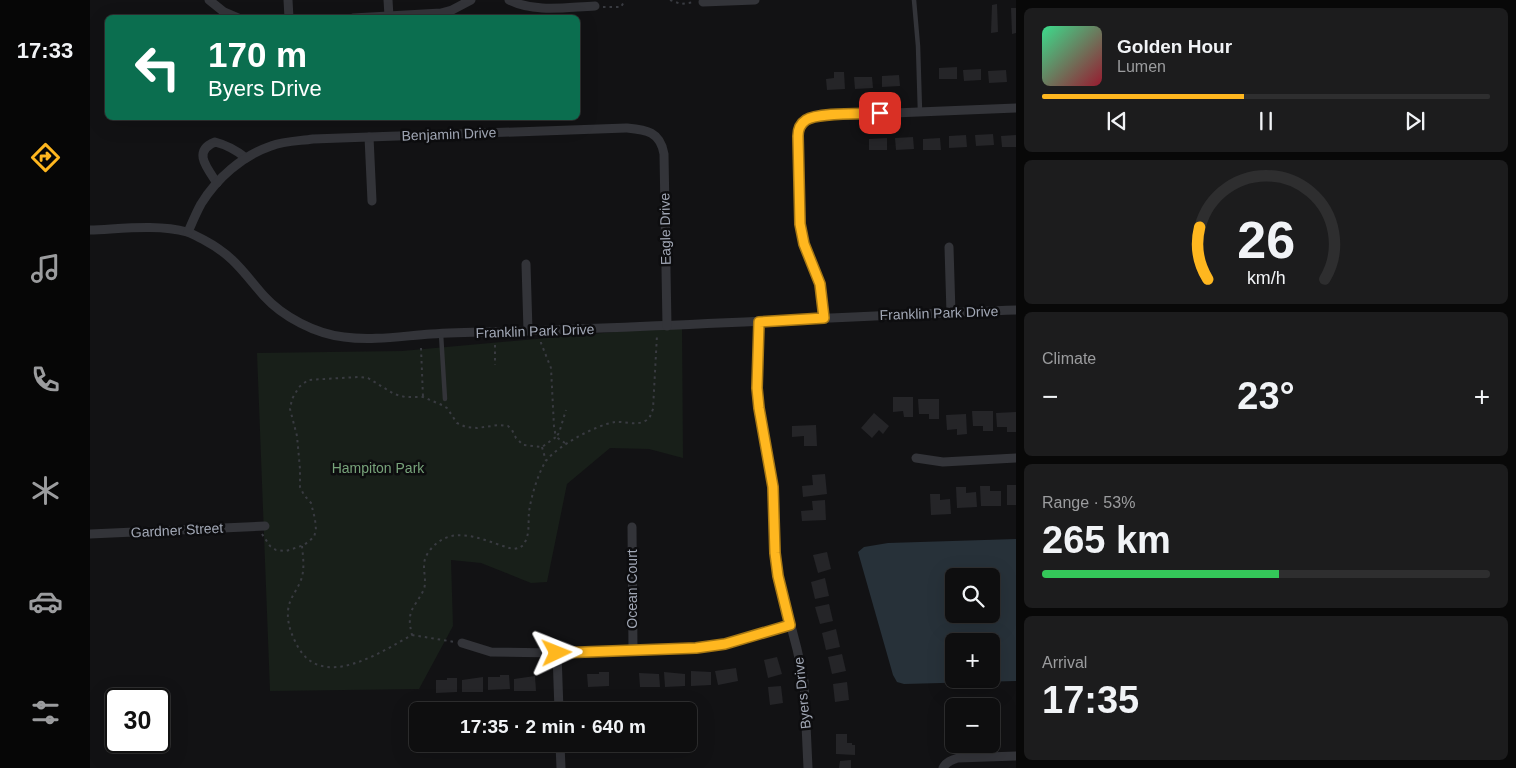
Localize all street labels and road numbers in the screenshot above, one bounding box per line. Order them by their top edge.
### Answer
street label: Benjamin Drive [401,124,497,144]
street label: Eagle Drive [656,192,674,265]
street label: Franklin Park Drive [879,303,999,323]
street label: Franklin Park Drive [475,321,595,341]
street label: Gardner Street [130,520,224,540]
street label: Ocean Court [624,549,640,629]
street label: Byers Drive [790,656,814,730]

